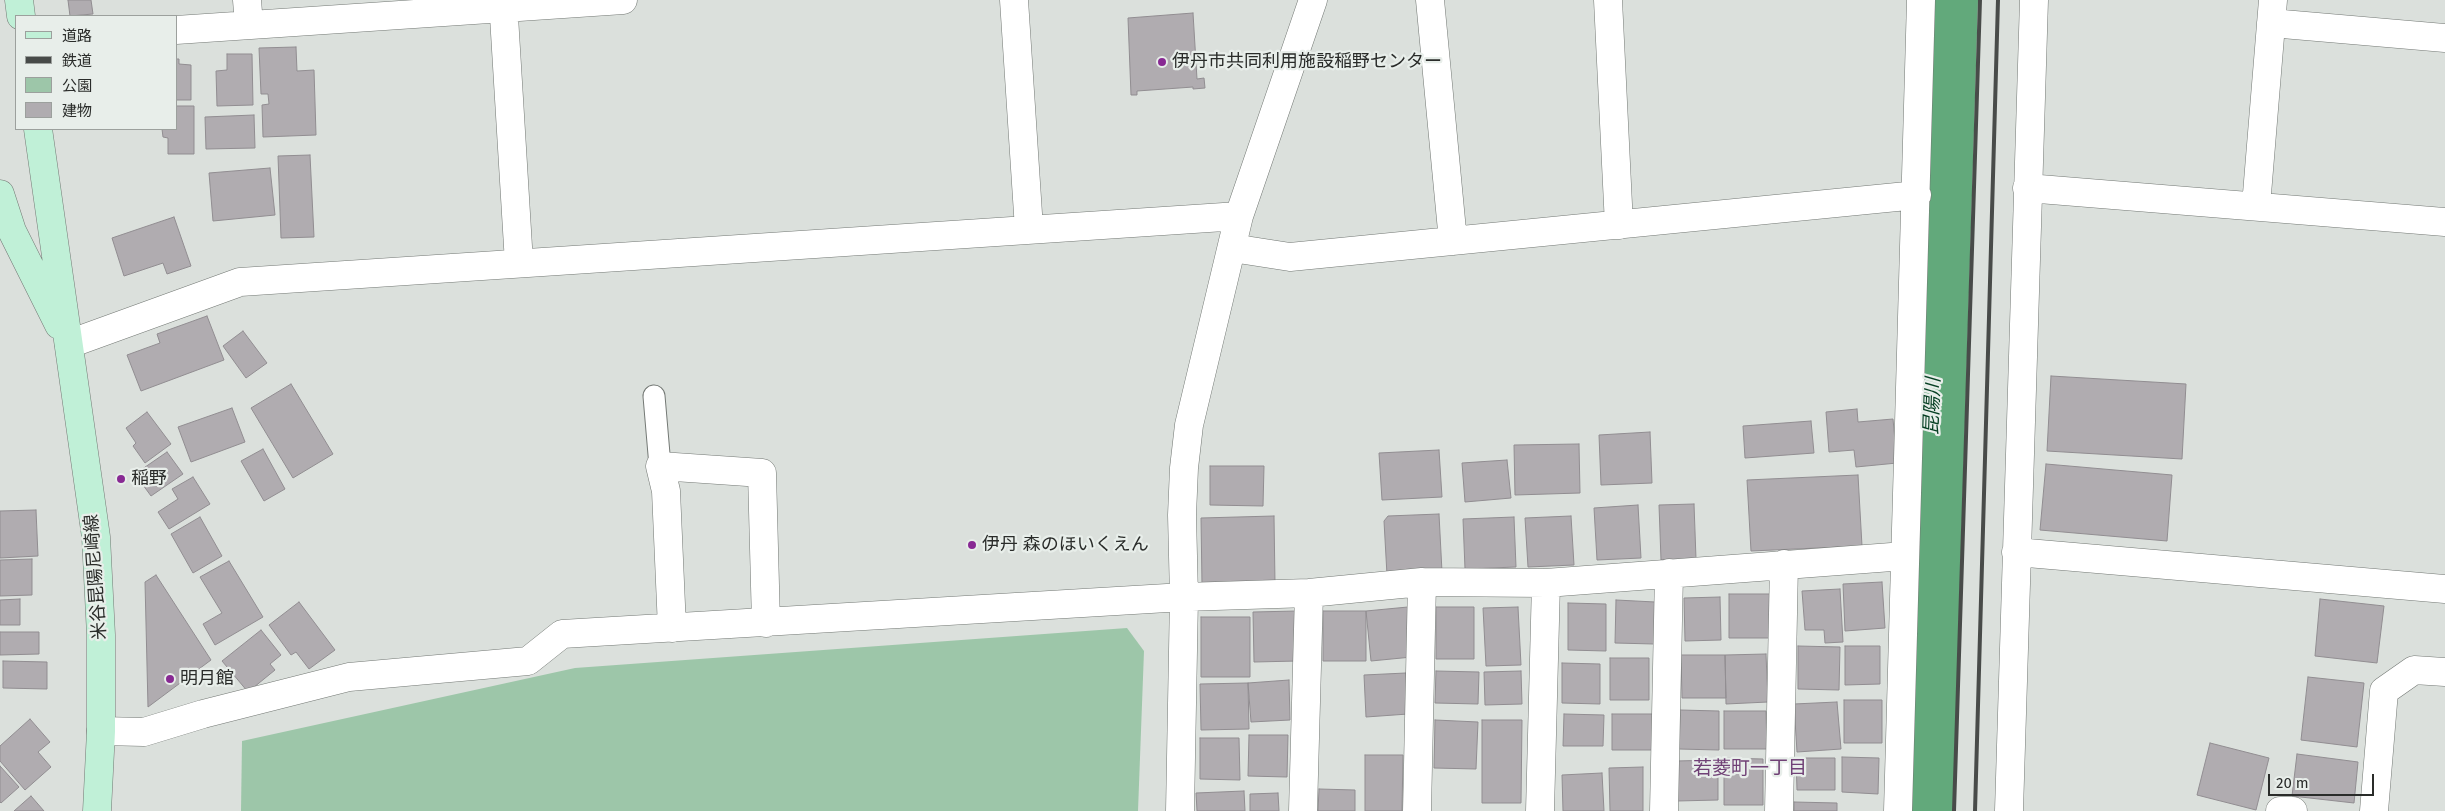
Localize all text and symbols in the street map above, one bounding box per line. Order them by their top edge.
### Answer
legend [15,15,178,130]
text: 道路 [62,27,92,45]
place label: 伊丹市共同利用施設稲野センター [1172,51,1442,73]
text: 鉄道 [62,52,92,70]
marker: 伊丹市共同利用施設稲野センター [1156,56,1168,68]
text: 公園 [62,77,92,95]
text: 建物 [62,102,92,120]
water label: 昆陽川 [1921,377,1945,435]
place label: 稲野 [131,468,167,490]
marker: 稲野 [115,473,127,485]
street label: 米谷昆陽尼崎線 [81,513,111,641]
place label: 伊丹 森のほいくえん [982,534,1149,556]
marker: 伊丹 森のほいくえん [966,539,978,551]
place label: 明月館 [180,668,234,690]
marker: 明月館 [164,673,176,685]
district label: 若菱町一丁目 [1693,758,1807,780]
scale bar [2270,764,2376,796]
text: 20 m [2276,774,2309,792]

